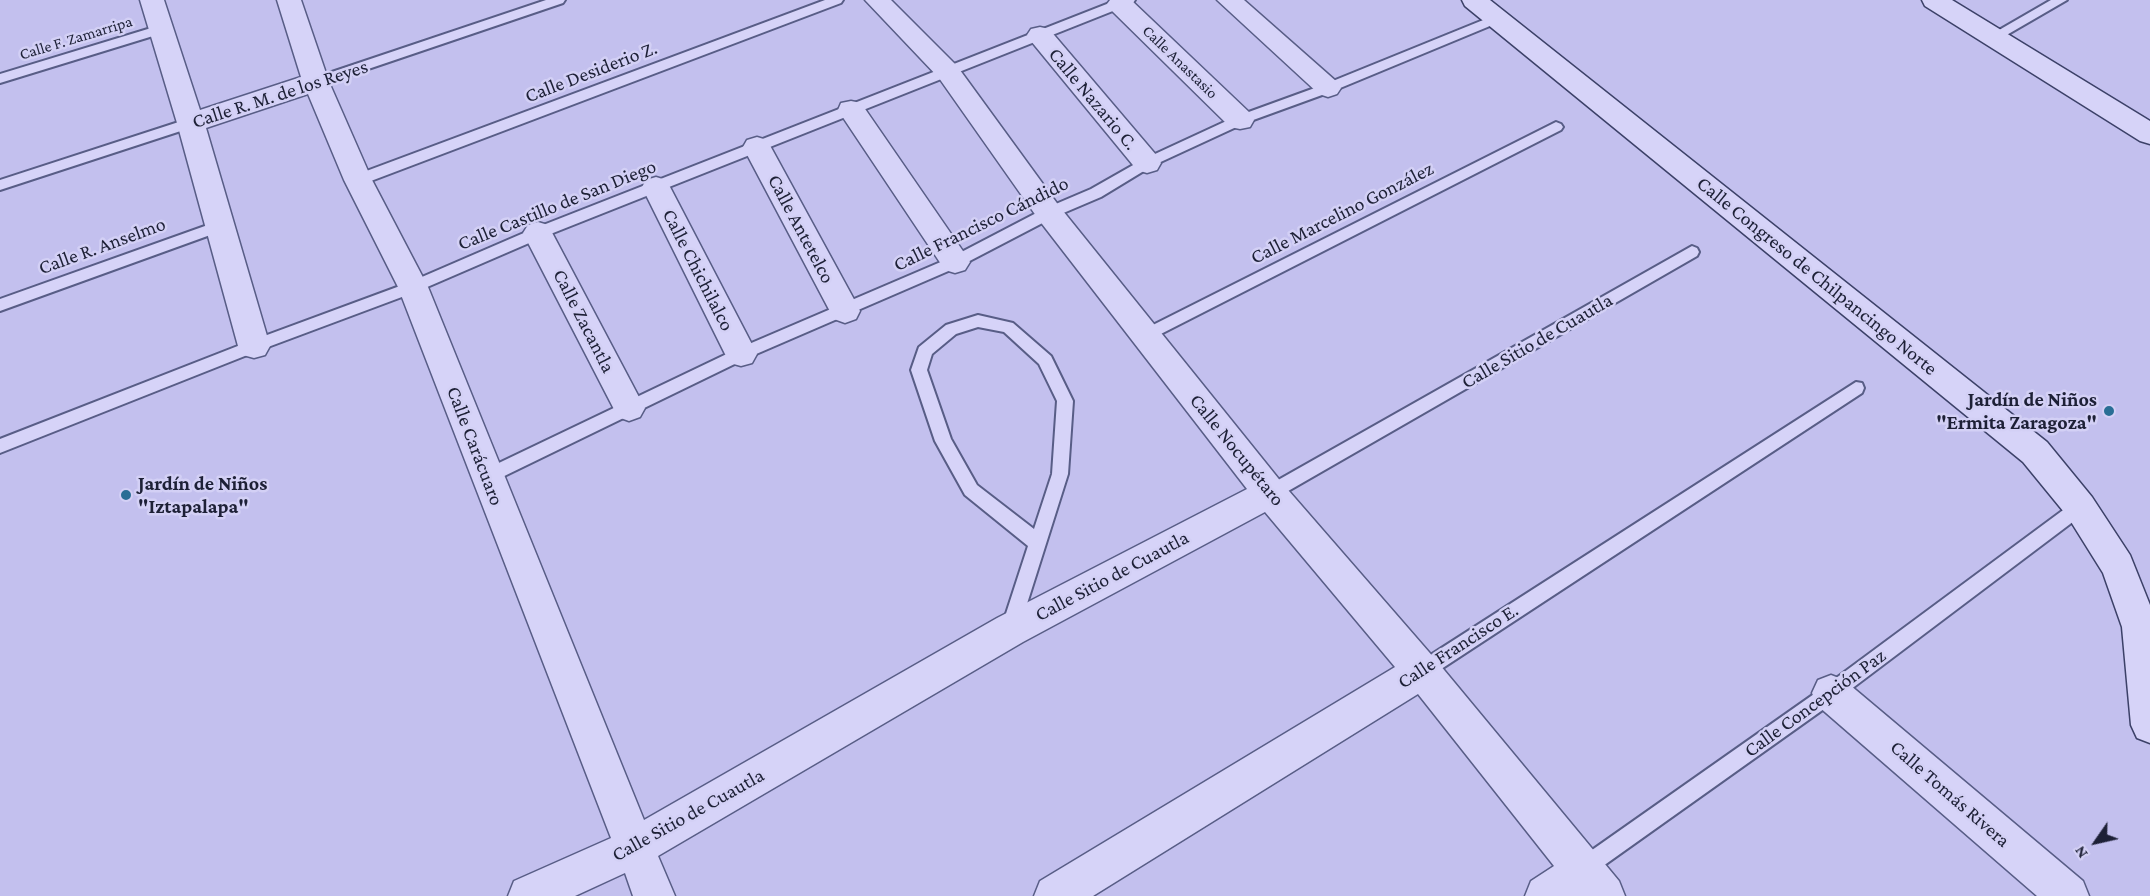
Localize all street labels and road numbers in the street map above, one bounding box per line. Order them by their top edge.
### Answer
street label: Calle F. Zamarripa [17,12,135,64]
street label: Calle Anastasio [1138,21,1222,103]
street label: Calle Desiderio Z. [521,36,661,108]
street label: Calle Nazario C. [1043,43,1143,155]
street label: Calle R. M. de los Reyes [189,54,371,134]
street label: Calle Castillo de San Diego [454,154,660,256]
street label: Calle Marcelino González [1247,156,1437,270]
street label: Calle Antetelco [762,170,840,288]
street label: Calle Francisco Cándido [890,171,1072,277]
street label: Calle Congreso de Chilpancingo Norte [1692,172,1942,380]
street label: Calle Chichilalco [657,205,739,335]
street label: Calle R. Anselmo [35,212,169,280]
street label: Calle Zacantla [548,265,620,377]
street label: Calle Sitio de Cuautla [1457,288,1617,394]
street label: Calle Carácuaro [441,383,509,509]
street label: Calle Nocupétaro [1184,389,1290,511]
street label: Calle Sitio de Cuautla [1031,525,1193,627]
street label: Calle Francisco E. [1393,598,1523,694]
street label: Calle Concepción Paz [1739,644,1891,762]
street label: Calle Tomás Rivera [1885,735,2015,853]
street label: Calle Sitio de Cuautla [608,763,768,867]

